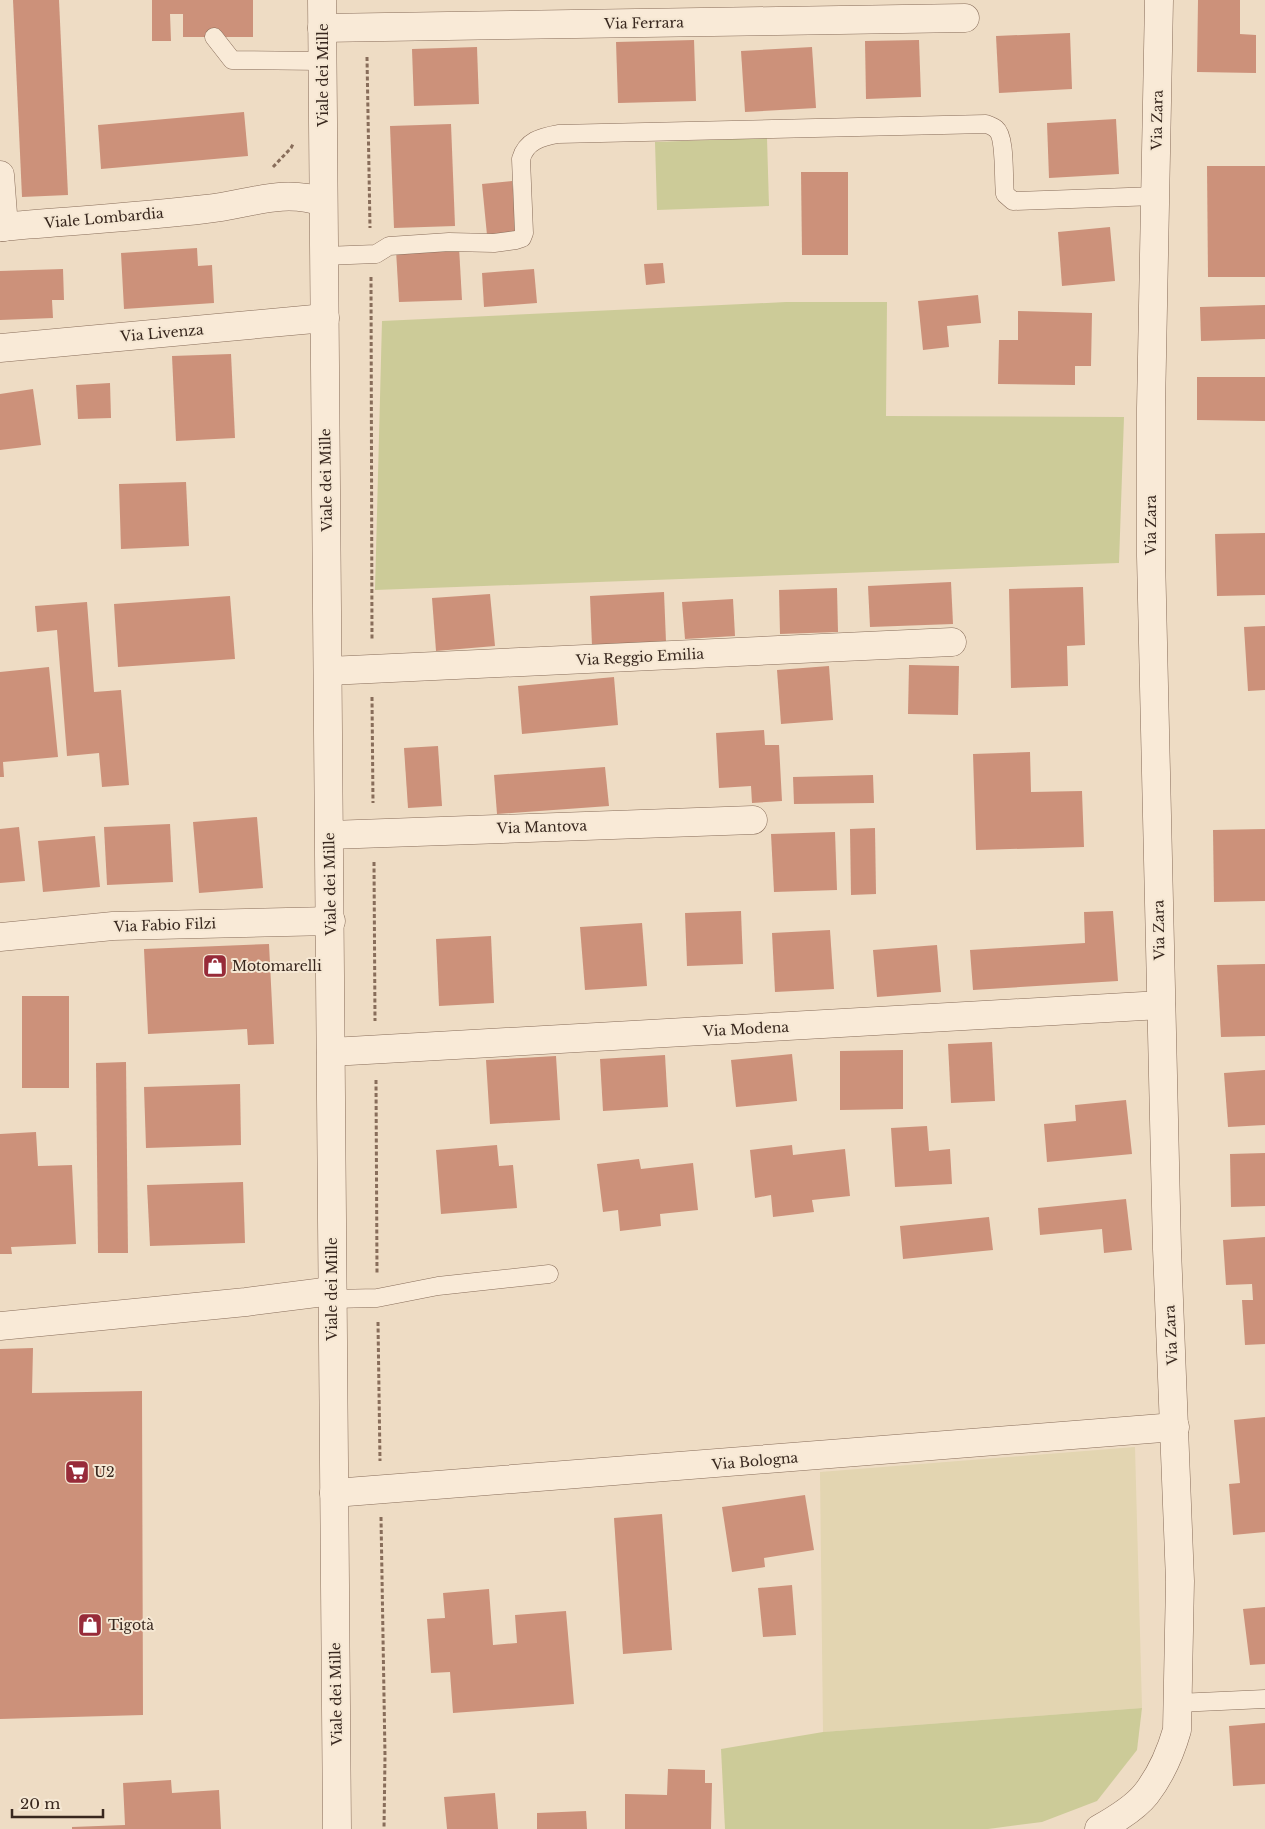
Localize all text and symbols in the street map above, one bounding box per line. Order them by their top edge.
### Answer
street label: Via Ferrara [603,13,684,33]
street label: Viale dei Mille [314,23,332,128]
street label: Via Zara [1147,89,1167,151]
street label: Viale Lombardia [43,204,165,232]
street label: Via Livenza [119,320,205,346]
street label: Viale dei Mille [316,428,336,533]
street label: Via Zara [1142,495,1160,556]
street label: Via Reggio Emilia [575,645,705,669]
street label: Via Mantova [496,816,588,838]
street label: Viale dei Mille [320,832,340,937]
street label: Via Zara [1149,899,1169,961]
street label: Via Fabio Filzi [113,914,217,936]
shop icon: Motomarelli [202,953,228,979]
place label: Motomarelli [232,957,322,975]
street label: Via Modena [702,1018,790,1040]
street label: Viale dei Mille [323,1237,341,1342]
street label: Via Zara [1160,1304,1182,1367]
street label: Via Bologna [710,1448,799,1474]
supermarket icon: U2 [64,1459,90,1485]
place label: U2 [94,1463,115,1481]
shop icon: Tigotà [77,1612,103,1638]
place label: Tigotà [108,1616,154,1634]
street label: Viale dei Mille [326,1642,346,1747]
scale bar [12,1786,104,1818]
text: 20 m [20,1794,60,1813]

